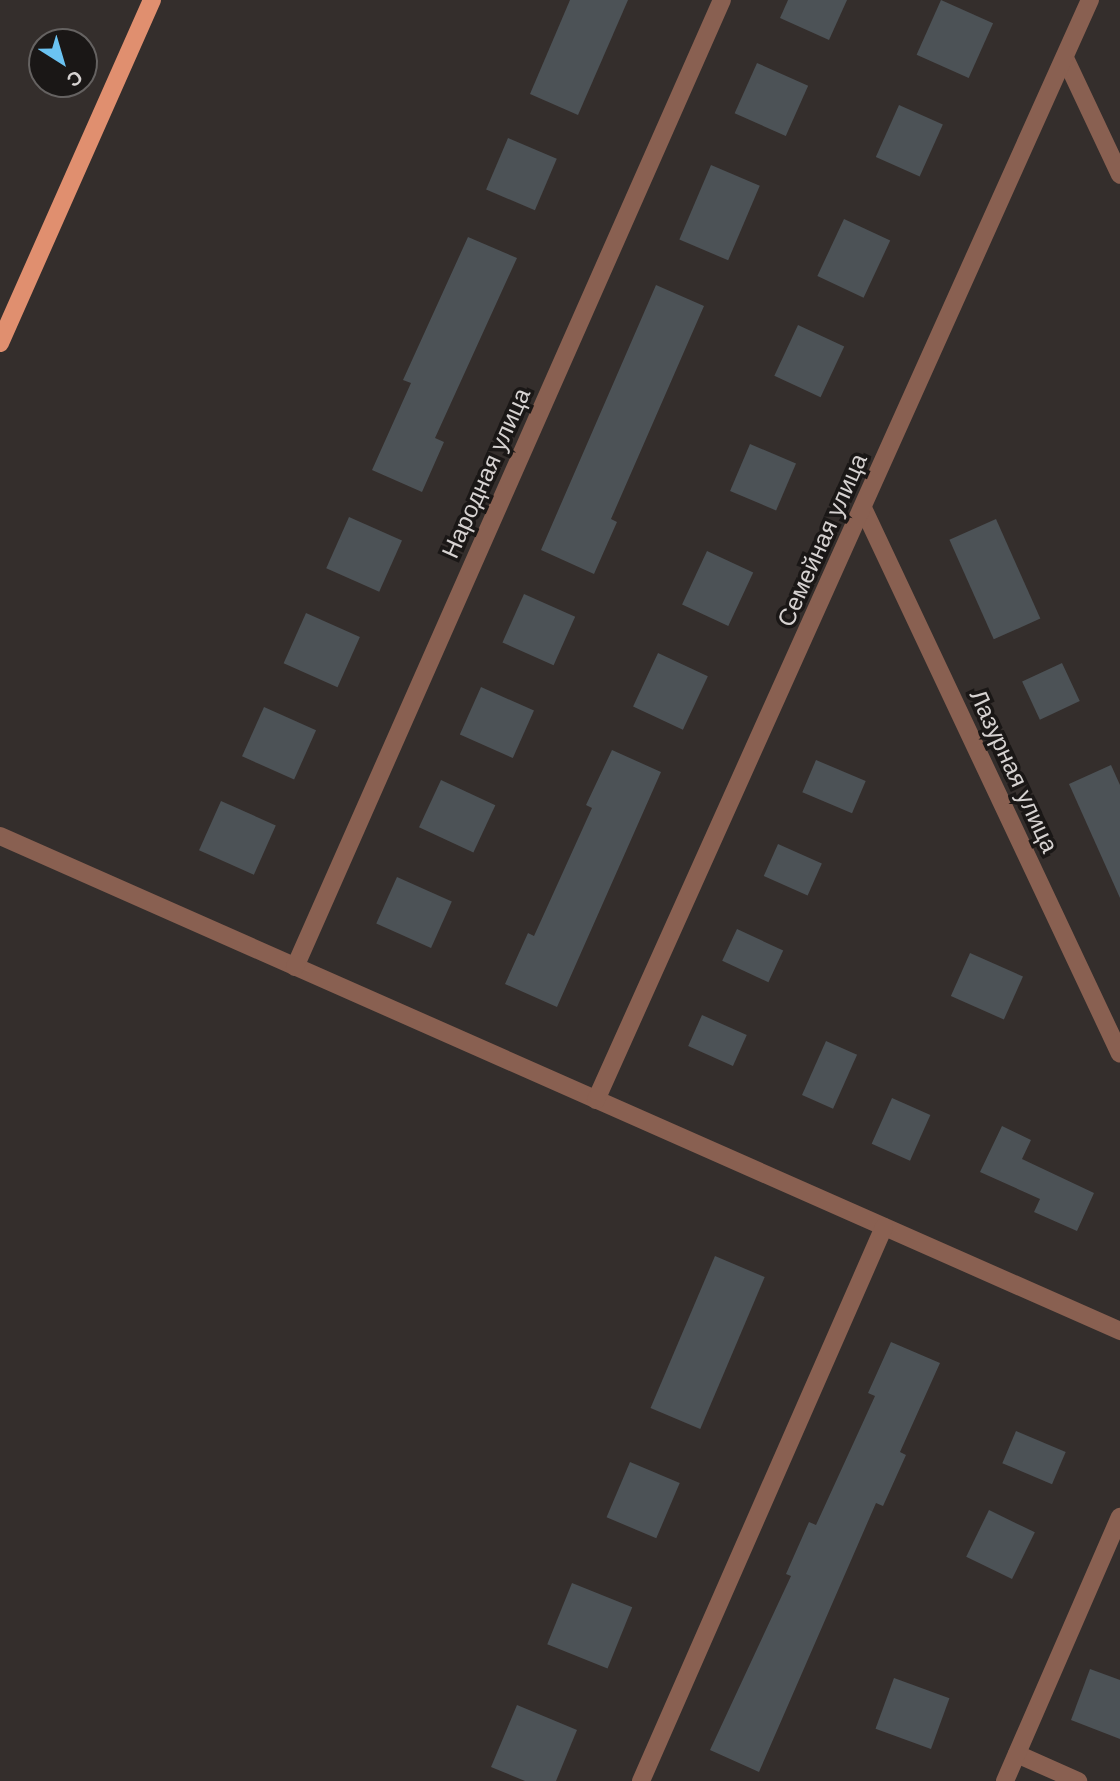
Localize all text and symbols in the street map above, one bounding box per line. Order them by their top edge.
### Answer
north arrow [28,28,98,98]
text: С [63,66,87,91]
street label: Народная улица [436,384,536,562]
street label: Семейная улица [771,449,873,631]
street label: Лазурная улица [964,685,1064,857]

